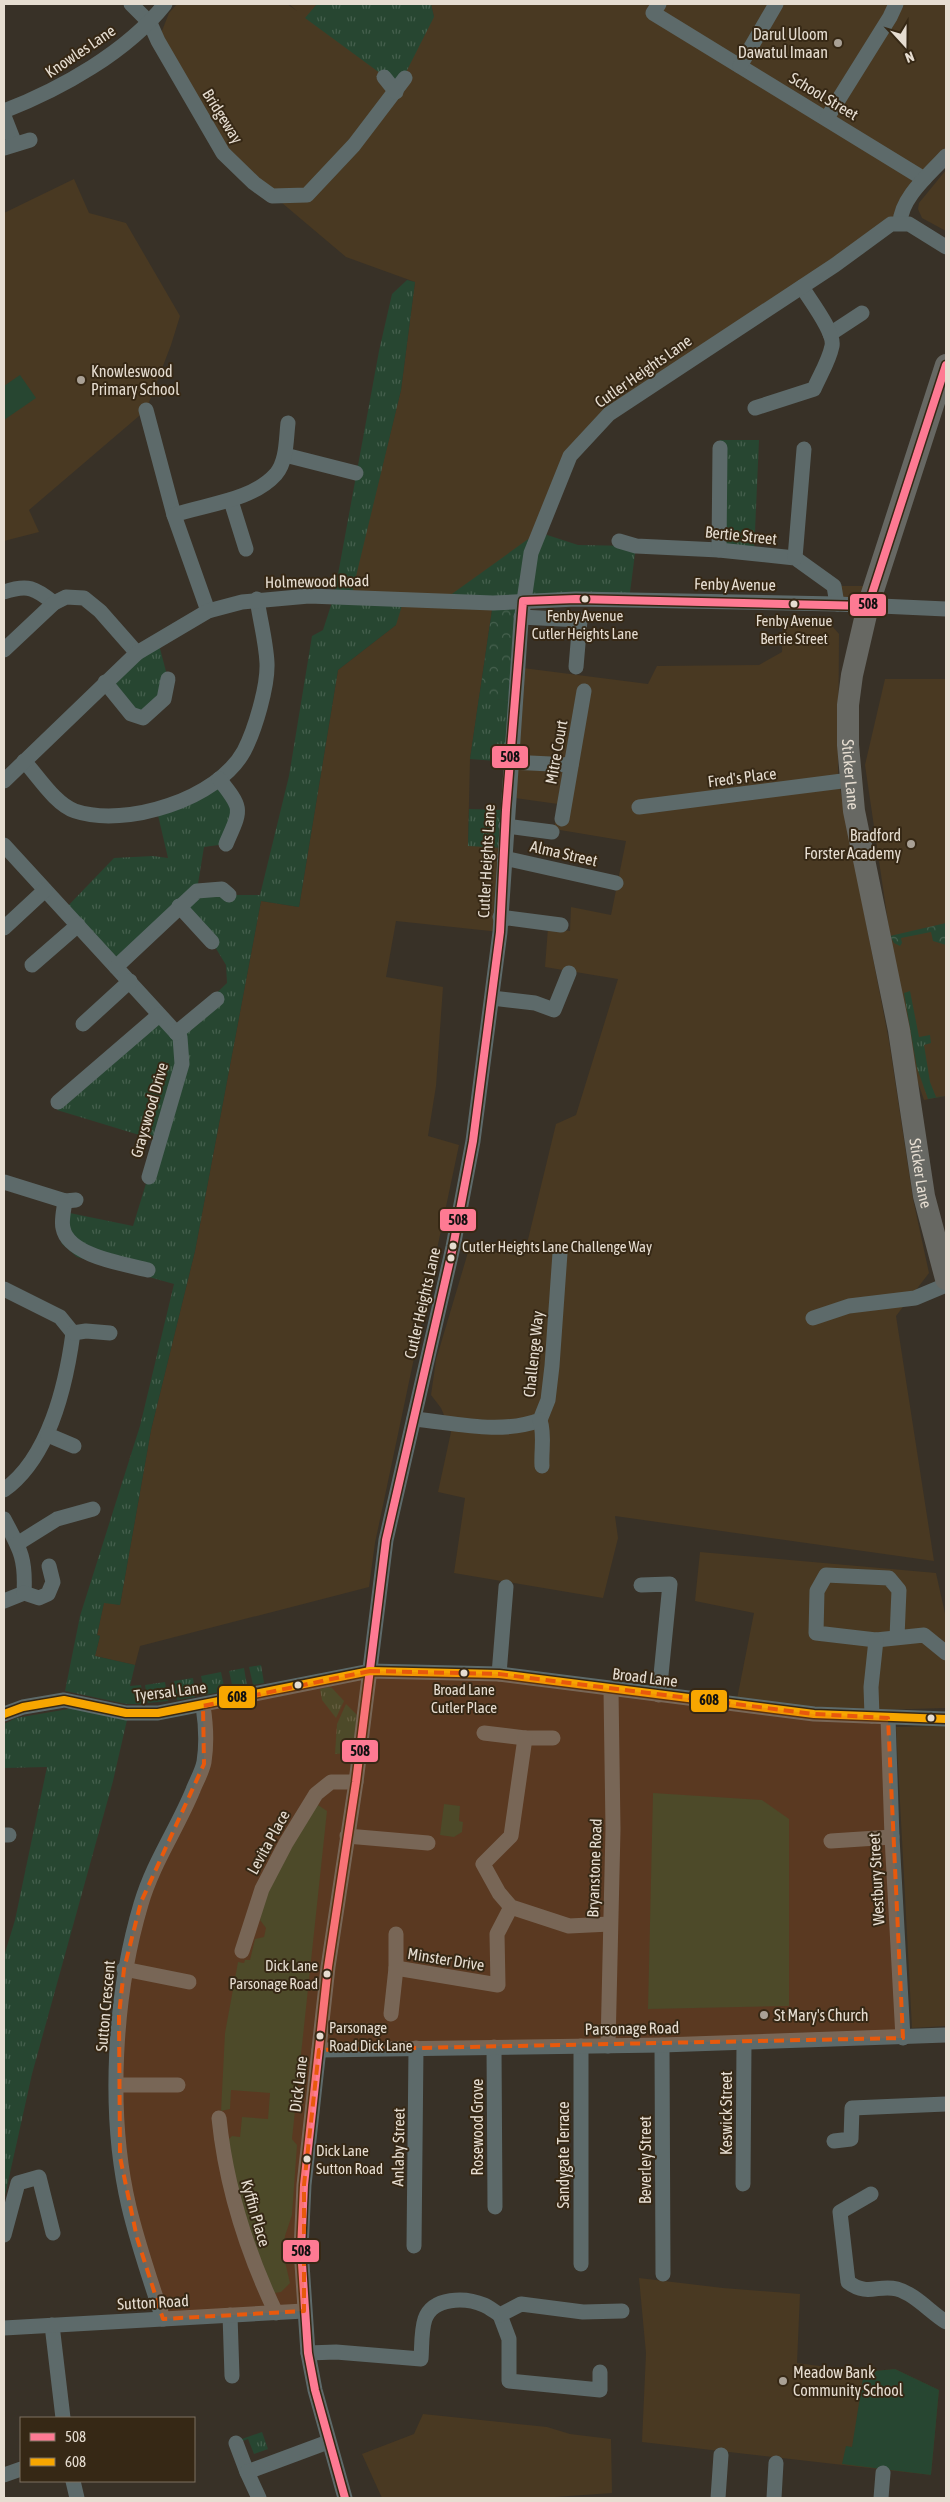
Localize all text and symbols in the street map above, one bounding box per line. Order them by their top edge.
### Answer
north arrow [880,20,930,70]
street label: Knowles Lane [42,21,118,81]
place label: Darul Uloom Dawatul Imaan [738,25,828,61]
marker: Darul Uloom Dawatul Imaan [832,37,844,49]
text: N [903,48,916,66]
street label: School Street [786,68,862,124]
street label: Bridgeway [198,86,247,147]
street label: Cutler Heights Lane [591,331,695,412]
place label: Knowleswood Primary School [91,362,180,399]
marker: Knowleswood Primary School [75,374,87,386]
street label: Bertie Street [704,522,778,548]
street label: Holmewood Road [265,571,369,591]
street label: Fenby Avenue [694,574,776,595]
line badge: 508 [849,593,887,617]
marker: Fenby Avenue Cutler Heights Lane [580,594,590,604]
text: 508 [858,596,878,612]
marker: Fenby Avenue Bertie Street [789,599,799,609]
place label: Fenby Avenue Cutler Heights Lane [532,607,639,642]
place label: Fenby Avenue Bertie Street [756,612,832,647]
street label: Mitre Court [542,718,571,785]
street label: Sticker Lane [839,739,863,810]
line badge: 508 [491,745,529,769]
text: 508 [500,749,520,765]
street label: Fred's Place [707,764,777,790]
street label: Cutler Heights Lane [474,804,499,918]
place label: Bradford Forster Academy [804,826,901,863]
street label: Alma Street [529,837,600,870]
marker: Bradford Forster Academy [905,838,917,850]
street label: Grayswood Drive [127,1061,172,1160]
street label: Sticker Lane [906,1137,936,1210]
line badge: 508 [439,1208,477,1232]
text: 508 [448,1212,468,1228]
place label: Cutler Heights Lane Challenge Way [462,1238,652,1255]
marker: Cutler Heights Lane Challenge Way [448,1241,458,1251]
street label: Cutler Heights Lane [400,1246,445,1361]
unlabelled marker [446,1253,456,1263]
street label: Challenge Way [520,1309,548,1398]
street label: Broad Lane [611,1664,679,1690]
marker: Broad Lane Cutler Place [459,1668,469,1678]
street label: Tyersal Lane [133,1678,207,1705]
unlabelled marker [293,1680,303,1690]
place label: Broad Lane Cutler Place [431,1681,497,1716]
line badge: 608 [218,1685,256,1709]
text: 608 [227,1689,247,1705]
line badge: 608 [690,1689,728,1713]
text: 608 [699,1692,719,1708]
unlabelled marker [926,1713,936,1723]
line badge: 508 [341,1739,379,1763]
text: 508 [350,1743,370,1759]
street label: Levita Place [243,1807,293,1877]
street label: Bryanstone Road [583,1818,606,1918]
street label: Westbury Street [865,1832,888,1926]
street label: Minster Drive [406,1944,486,1974]
place label: Dick Lane Parsonage Road [229,1957,318,1992]
street label: Sutton Crescent [92,1959,118,2052]
marker: Dick Lane Parsonage Road [322,1969,332,1979]
place label: St Mary's Church [774,2006,869,2025]
marker: St Mary's Church [758,2009,770,2021]
street label: Parsonage Road [585,2018,679,2039]
place label: Parsonage Road Dick Lane [329,2019,413,2054]
marker: Parsonage Road Dick Lane [315,2031,325,2041]
street label: Dick Lane [286,2055,310,2113]
street label: Keswick Street [717,2071,735,2155]
street label: Rosewood Grove [468,2079,486,2175]
street label: Sandygate Terrace [554,2101,573,2209]
street label: Anlaby Street [388,2107,409,2186]
street label: Beverley Street [636,2116,655,2204]
place label: Dick Lane Sutton Road [316,2142,383,2177]
marker: Dick Lane Sutton Road [302,2154,312,2164]
street label: Kyffin Place [237,2177,274,2249]
line badge: 508 [282,2239,320,2263]
text: 508 [291,2243,311,2259]
street label: Sutton Road [117,2291,189,2313]
place label: Meadow Bank Community School [793,2363,904,2400]
marker: Meadow Bank Community School [777,2375,789,2387]
legend [20,2417,195,2482]
text: 508 [65,2428,86,2445]
text: 608 [65,2453,86,2470]

